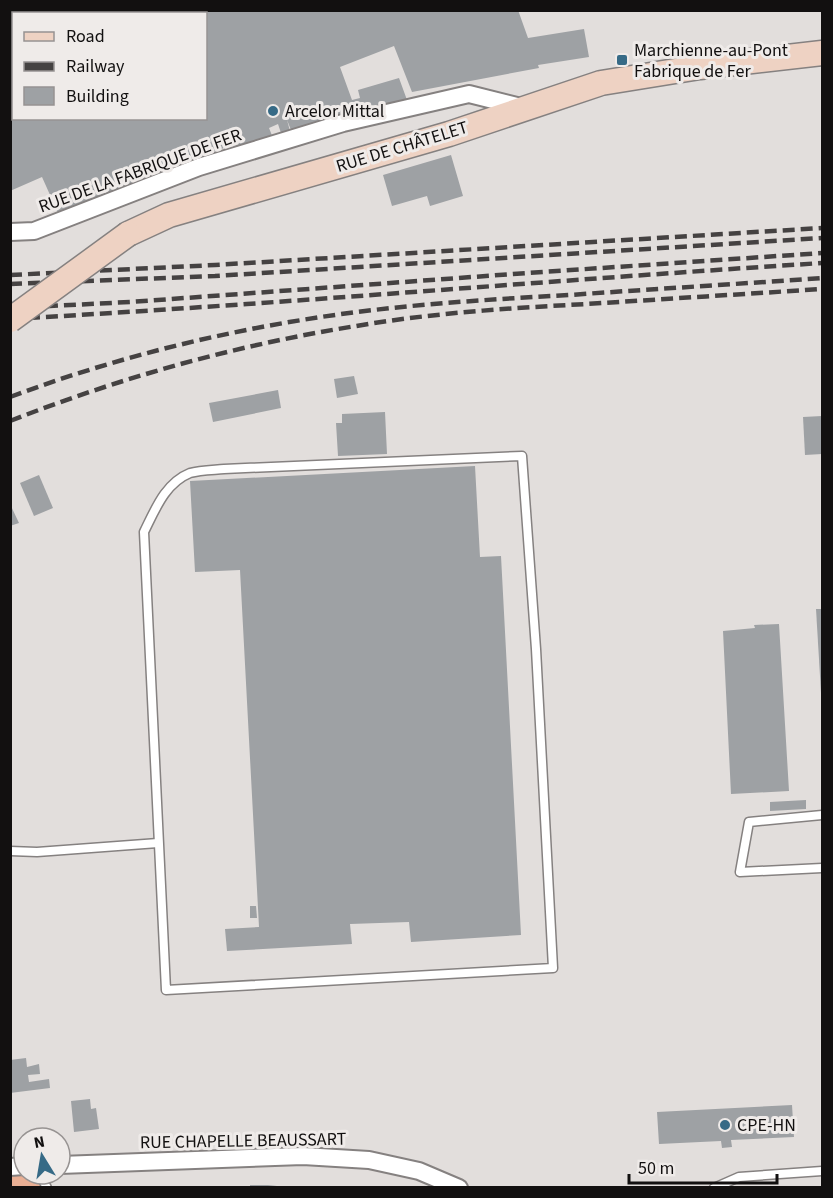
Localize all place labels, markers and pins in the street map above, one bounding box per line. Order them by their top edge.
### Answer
place label: Marchienne-au-Pont Fabrique de Fer [634,38,788,84]
marker: Marchienne-au-Pont Fabrique de Fer [615,53,629,67]
place label: Arcelor Mittal [285,99,384,124]
marker: Arcelor Mittal [266,104,280,118]
place label: CPE-HN [737,1113,796,1138]
marker: CPE-HN [718,1118,732,1132]

